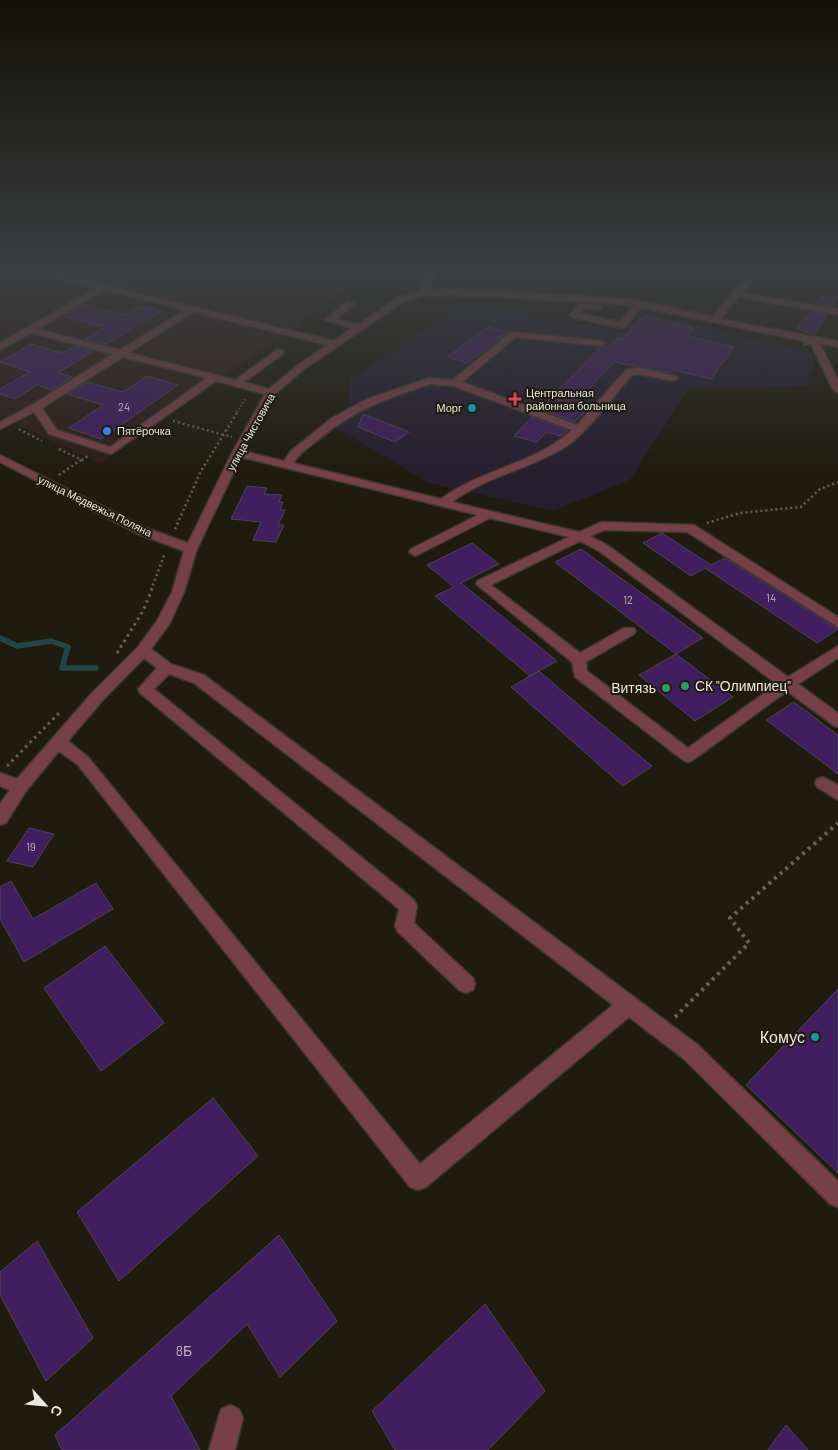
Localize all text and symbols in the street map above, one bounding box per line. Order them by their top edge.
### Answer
place label: Центральная районная больница [526,386,627,412]
street label: улица Чистовича [224,390,278,473]
marker: Центральная районная больница [508,392,522,406]
house number: 24 [118,400,130,413]
place label: Морг [436,401,462,414]
marker: Морг [466,402,478,414]
place label: Пятёрочка [117,424,172,437]
marker: Пятёрочка [101,425,113,437]
street label: улица Медвежья Поляна [36,472,155,539]
house number: 14 [766,591,776,604]
house number: 12 [623,593,633,606]
place label: СК "Олимпиец" [695,677,791,694]
place label: Витязь [611,679,656,696]
marker: СК "Олимпиец" [679,680,691,692]
marker: Витязь [660,682,672,694]
house number: 19 [26,840,36,853]
place label: Комус [760,1027,805,1046]
marker: Комус [809,1031,821,1043]
house number: 8Б [176,1342,192,1359]
north arrow [20,1380,70,1430]
text: С [47,1403,67,1419]

